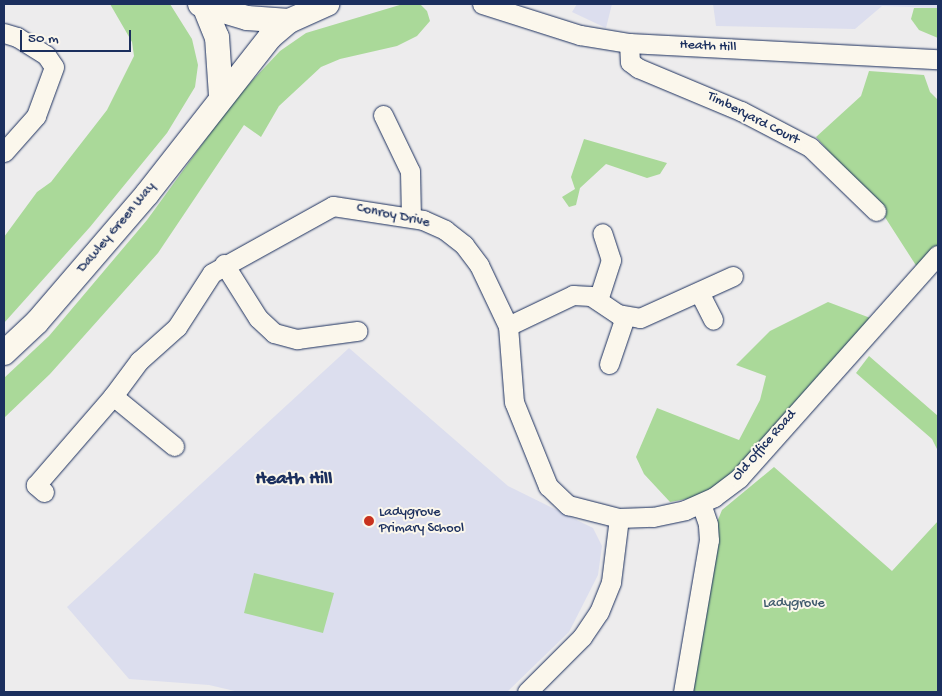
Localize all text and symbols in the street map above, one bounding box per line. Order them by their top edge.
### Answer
scale bar [22,20,134,52]
text: 50 m [28,30,59,48]
street label: Heath Hill [679,37,737,57]
street label: Timberyard Court [704,89,802,149]
street label: Dawley Green Way [74,179,160,277]
street label: Conroy Drive [355,200,431,232]
street label: Old Office Road [729,407,801,485]
district label: Heath Hill [256,469,332,491]
place label: Ladygrove Primary School [379,505,464,538]
marker: Ladygrove Primary School [363,515,375,527]
park label: Ladygrove [763,596,825,612]

